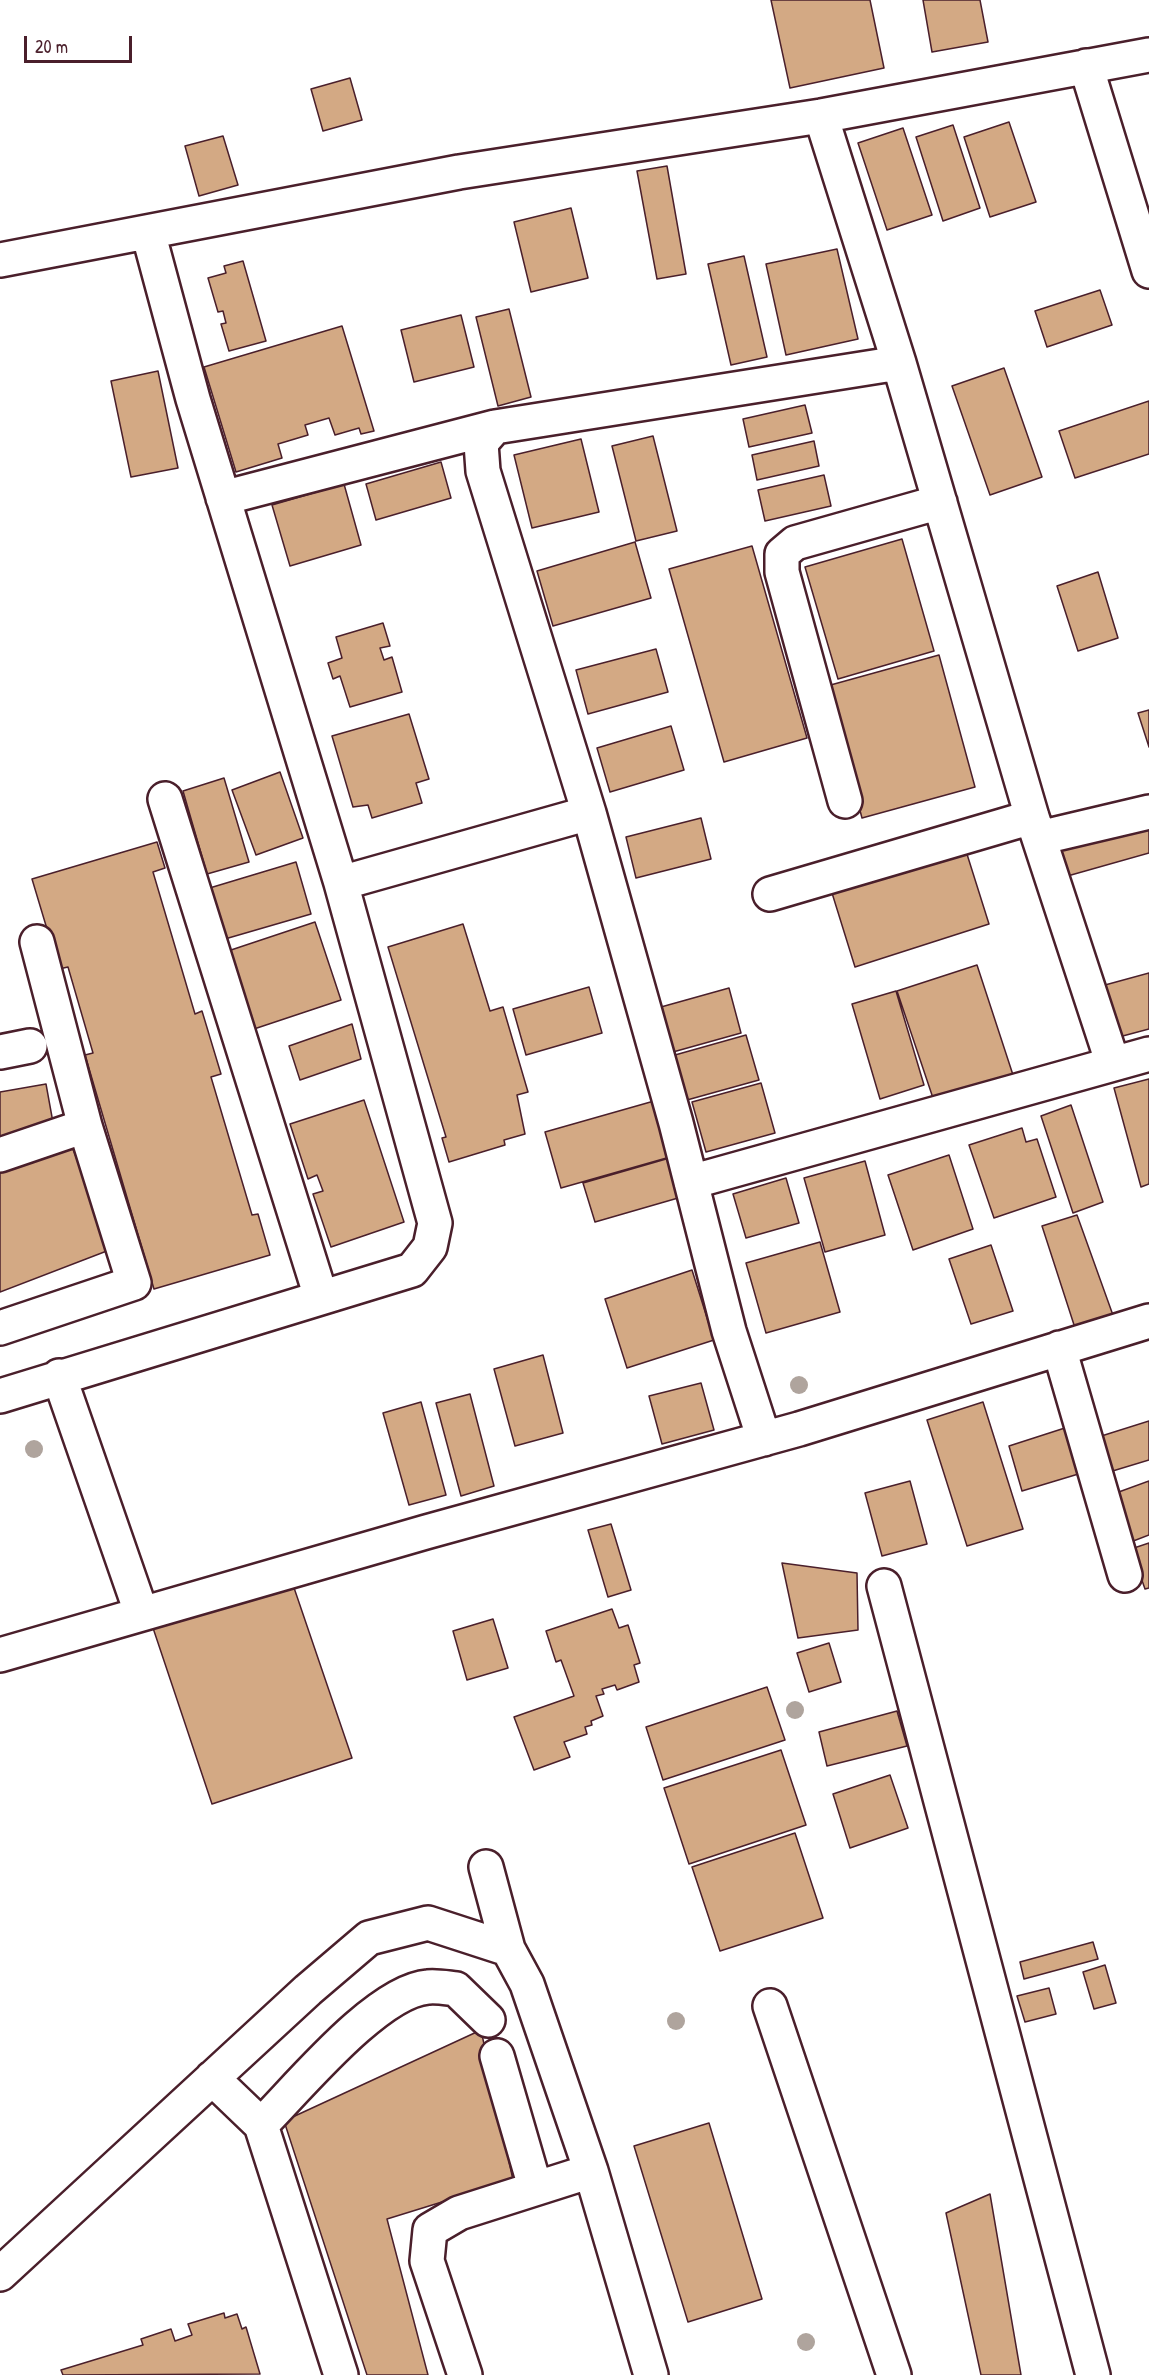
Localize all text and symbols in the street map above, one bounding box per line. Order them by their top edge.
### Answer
scale bar [27,24,135,62]
text: 20 m [35,34,68,59]

